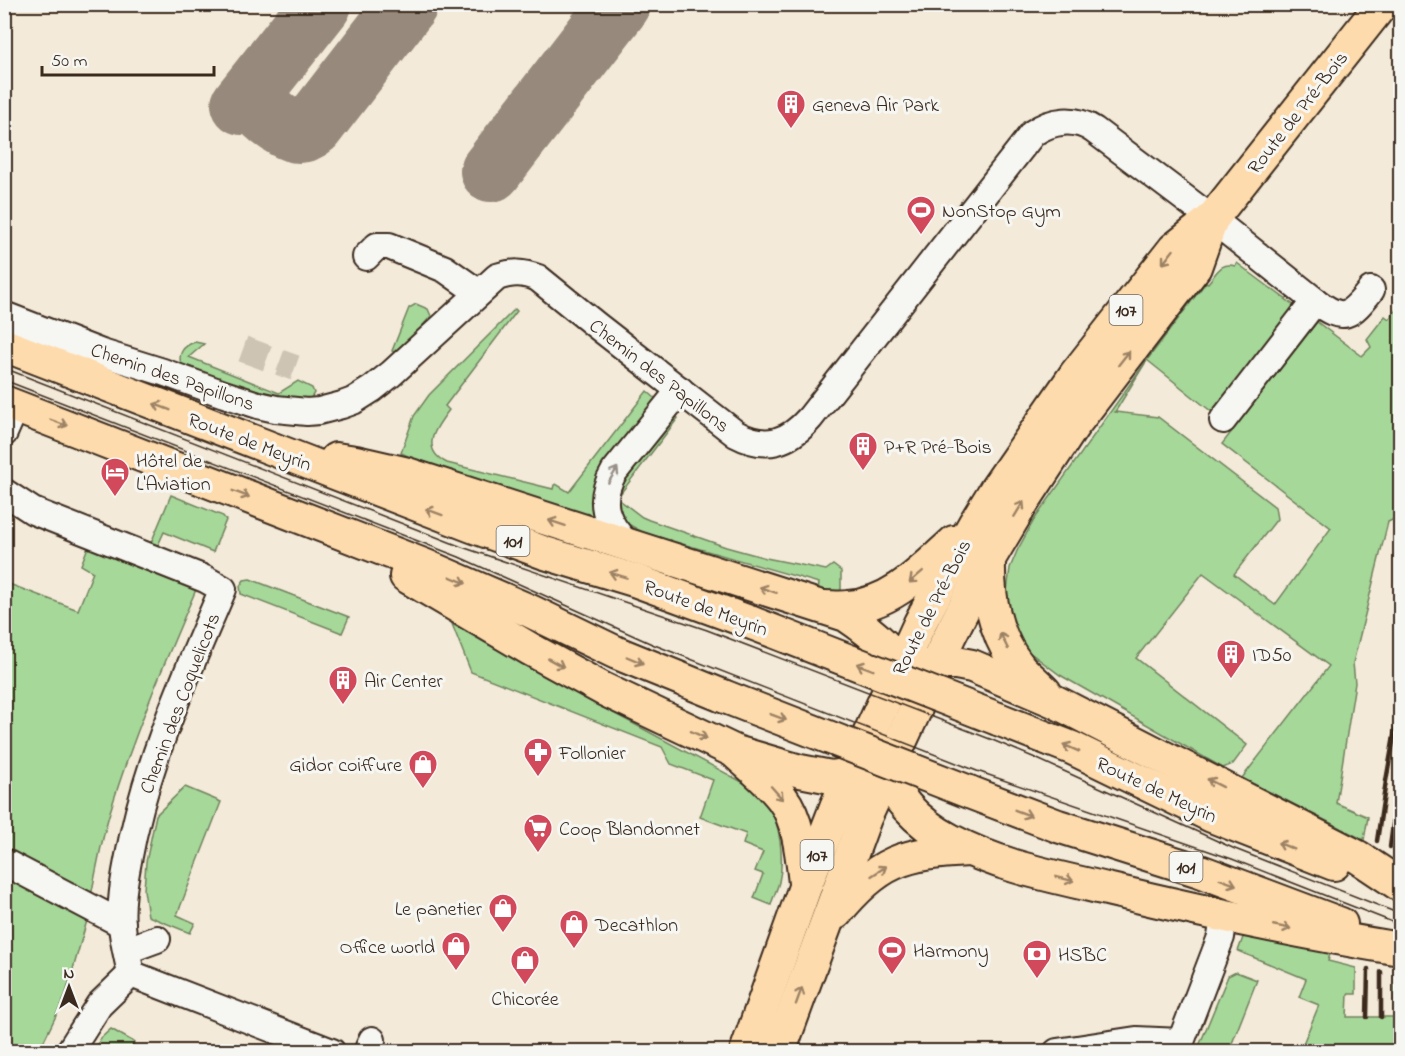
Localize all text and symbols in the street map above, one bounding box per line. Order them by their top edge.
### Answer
scale bar [42,39,214,77]
street label: Route de Pré-Bois [1242,46,1356,181]
text: 50 m [51,49,88,75]
building icon: Geneva Air Park [775,88,807,130]
place label: Geneva Air Park [812,92,939,121]
sports icon: NonStop Gym [905,194,937,236]
place label: NonStop Gym [942,198,1061,227]
one-way arrow [1161,249,1174,265]
road number: 107 [1110,295,1142,325]
street label: Chemin des Papillons [582,313,735,441]
street label: Chemin des Papillons [86,337,258,420]
one-way arrow [1117,350,1130,366]
one-way arrow [154,400,172,411]
street label: Route de Meyrin [183,406,315,480]
one-way arrow [49,418,68,429]
building icon: P+R Pré-Bois [847,430,879,472]
place label: P+R Pré-Bois [884,434,992,463]
place label: Hôtel de L'Aviation [136,448,211,500]
hotel icon: Hôtel de L'Aviation [99,456,131,498]
one-way arrow [608,467,620,484]
one-way arrow [231,489,250,500]
one-way arrow [1013,501,1025,518]
one-way arrow [425,505,444,516]
one-way arrow [548,517,567,528]
road number: 101 [496,526,530,556]
street label: Route de Pré-Bois [886,535,980,681]
one-way arrow [609,569,628,580]
one-way arrow [908,570,924,583]
street label: Route de Meyrin [639,573,772,645]
one-way arrow [449,575,467,586]
one-way arrow [759,583,778,594]
street label: Chemin des Coquelicots [133,609,229,799]
one-way arrow [997,632,1009,650]
building icon: ID50 [1215,638,1247,680]
place label: ID50 [1252,642,1292,671]
one-way arrow [626,655,644,666]
one-way arrow [547,658,564,670]
one-way arrow [856,661,875,672]
building icon: Air Center [327,664,359,706]
place label: Air Center [364,668,444,697]
one-way arrow [768,712,786,723]
one-way arrow [690,730,708,742]
pharmacy icon: Follonier [522,736,554,778]
place label: Follonier [558,740,626,769]
one-way arrow [1062,742,1080,753]
shop icon: Gidor coiffure [407,748,439,790]
street label: Route de Meyrin [1091,751,1221,832]
place label: Gidor coiffure [289,752,402,781]
one-way arrow [1206,777,1224,788]
one-way arrow [770,785,784,800]
one-way arrow [1014,808,1032,819]
supermarket icon: Coop Blandonnet [522,812,554,854]
place label: Coop Blandonnet [559,816,700,845]
road number: 107 [800,840,834,870]
one-way arrow [1278,840,1296,851]
road number: 101 [1170,852,1202,882]
one-way arrow [870,865,887,877]
one-way arrow [1056,874,1075,886]
one-way arrow [1218,877,1237,888]
shop icon: Le panetier [487,892,519,934]
place label: Le panetier [395,896,483,925]
shop icon: Decathlon [558,908,590,950]
place label: Decathlon [594,912,678,941]
one-way arrow [1271,922,1291,933]
shop icon: Office world [440,930,472,972]
place label: Office world [340,934,435,963]
sports icon: Harmony [876,934,908,976]
place label: Harmony [913,938,989,967]
bank icon: HSBC [1021,938,1053,980]
place label: HSBC [1058,942,1107,971]
shop icon: Chicorée [509,944,541,986]
north arrow [39,957,99,1017]
text: N [64,962,75,986]
place label: Chicorée [491,986,559,1015]
one-way arrow [795,987,806,1006]

